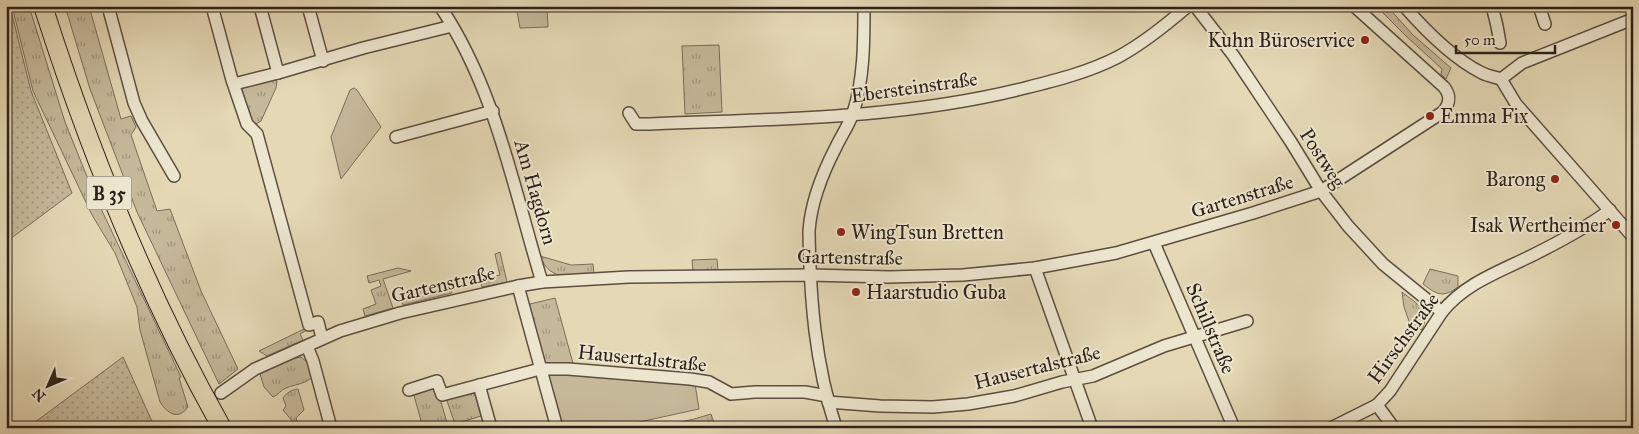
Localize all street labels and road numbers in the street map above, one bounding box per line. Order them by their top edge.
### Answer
street label: Ebersteinstraße [849,66,979,108]
street label: Postweg [1294,124,1351,193]
street label: Am Hagdorn [508,136,562,248]
street label: Gartenstraße [1188,169,1296,223]
road number: B 35 [86,177,132,210]
street label: Gartenstraße [797,244,903,270]
street label: Gartenstraße [389,260,497,308]
street label: Schillstraße [1181,279,1241,377]
street label: Hirschstraße [1362,288,1444,388]
street label: Hausertalstraße [576,339,708,377]
street label: Hausertalstraße [971,340,1103,394]

